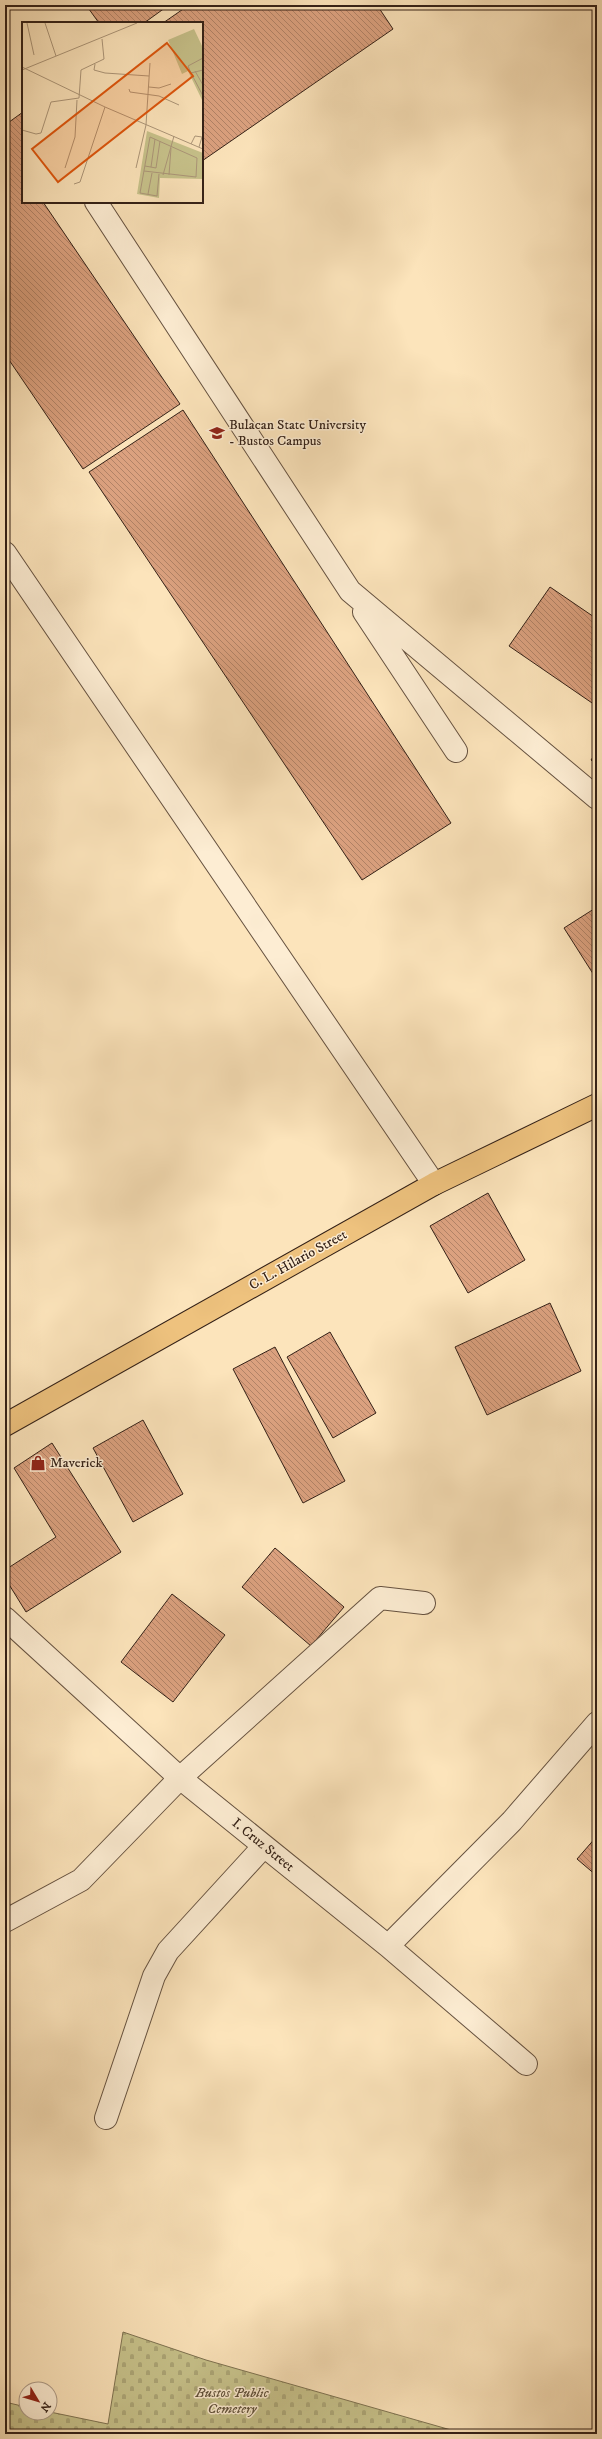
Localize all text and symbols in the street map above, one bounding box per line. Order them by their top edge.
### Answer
inset map [22,22,203,203]
place label: Bulacan State University - Bustos Campus [229,416,366,450]
school or university icon: Bulacan State University - Bustos Campus [208,424,226,442]
street label: C. L. Hilario Street [246,1225,351,1294]
shop icon: Maverick [29,1454,47,1472]
place label: Maverick [50,1454,102,1472]
street label: I. Cruz Street [228,1814,298,1876]
north arrow [18,2381,58,2421]
park label: Bustos Public Cemetery [195,2384,269,2418]
text: N [37,2399,53,2414]

